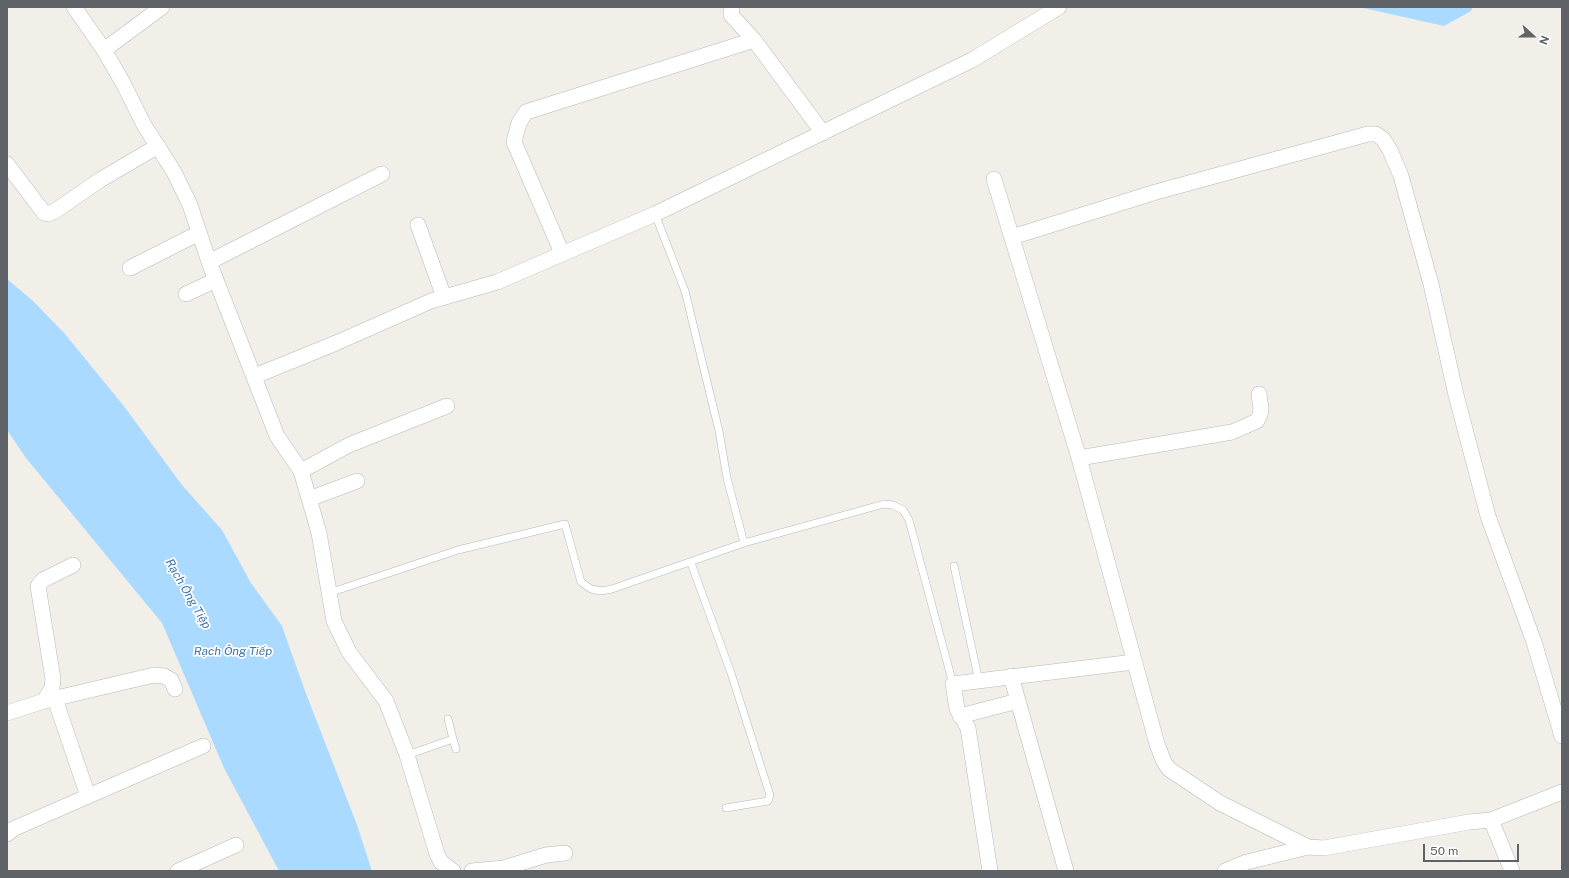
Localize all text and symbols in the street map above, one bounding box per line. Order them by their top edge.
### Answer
north arrow [1513,16,1553,56]
text: N [1537,34,1551,46]
water label: Rạch Ông Tiệp [162,556,214,632]
water label: Rạch Ông Tiếp [194,644,272,658]
scale bar [1425,836,1521,862]
text: 50 m [1430,844,1458,858]

